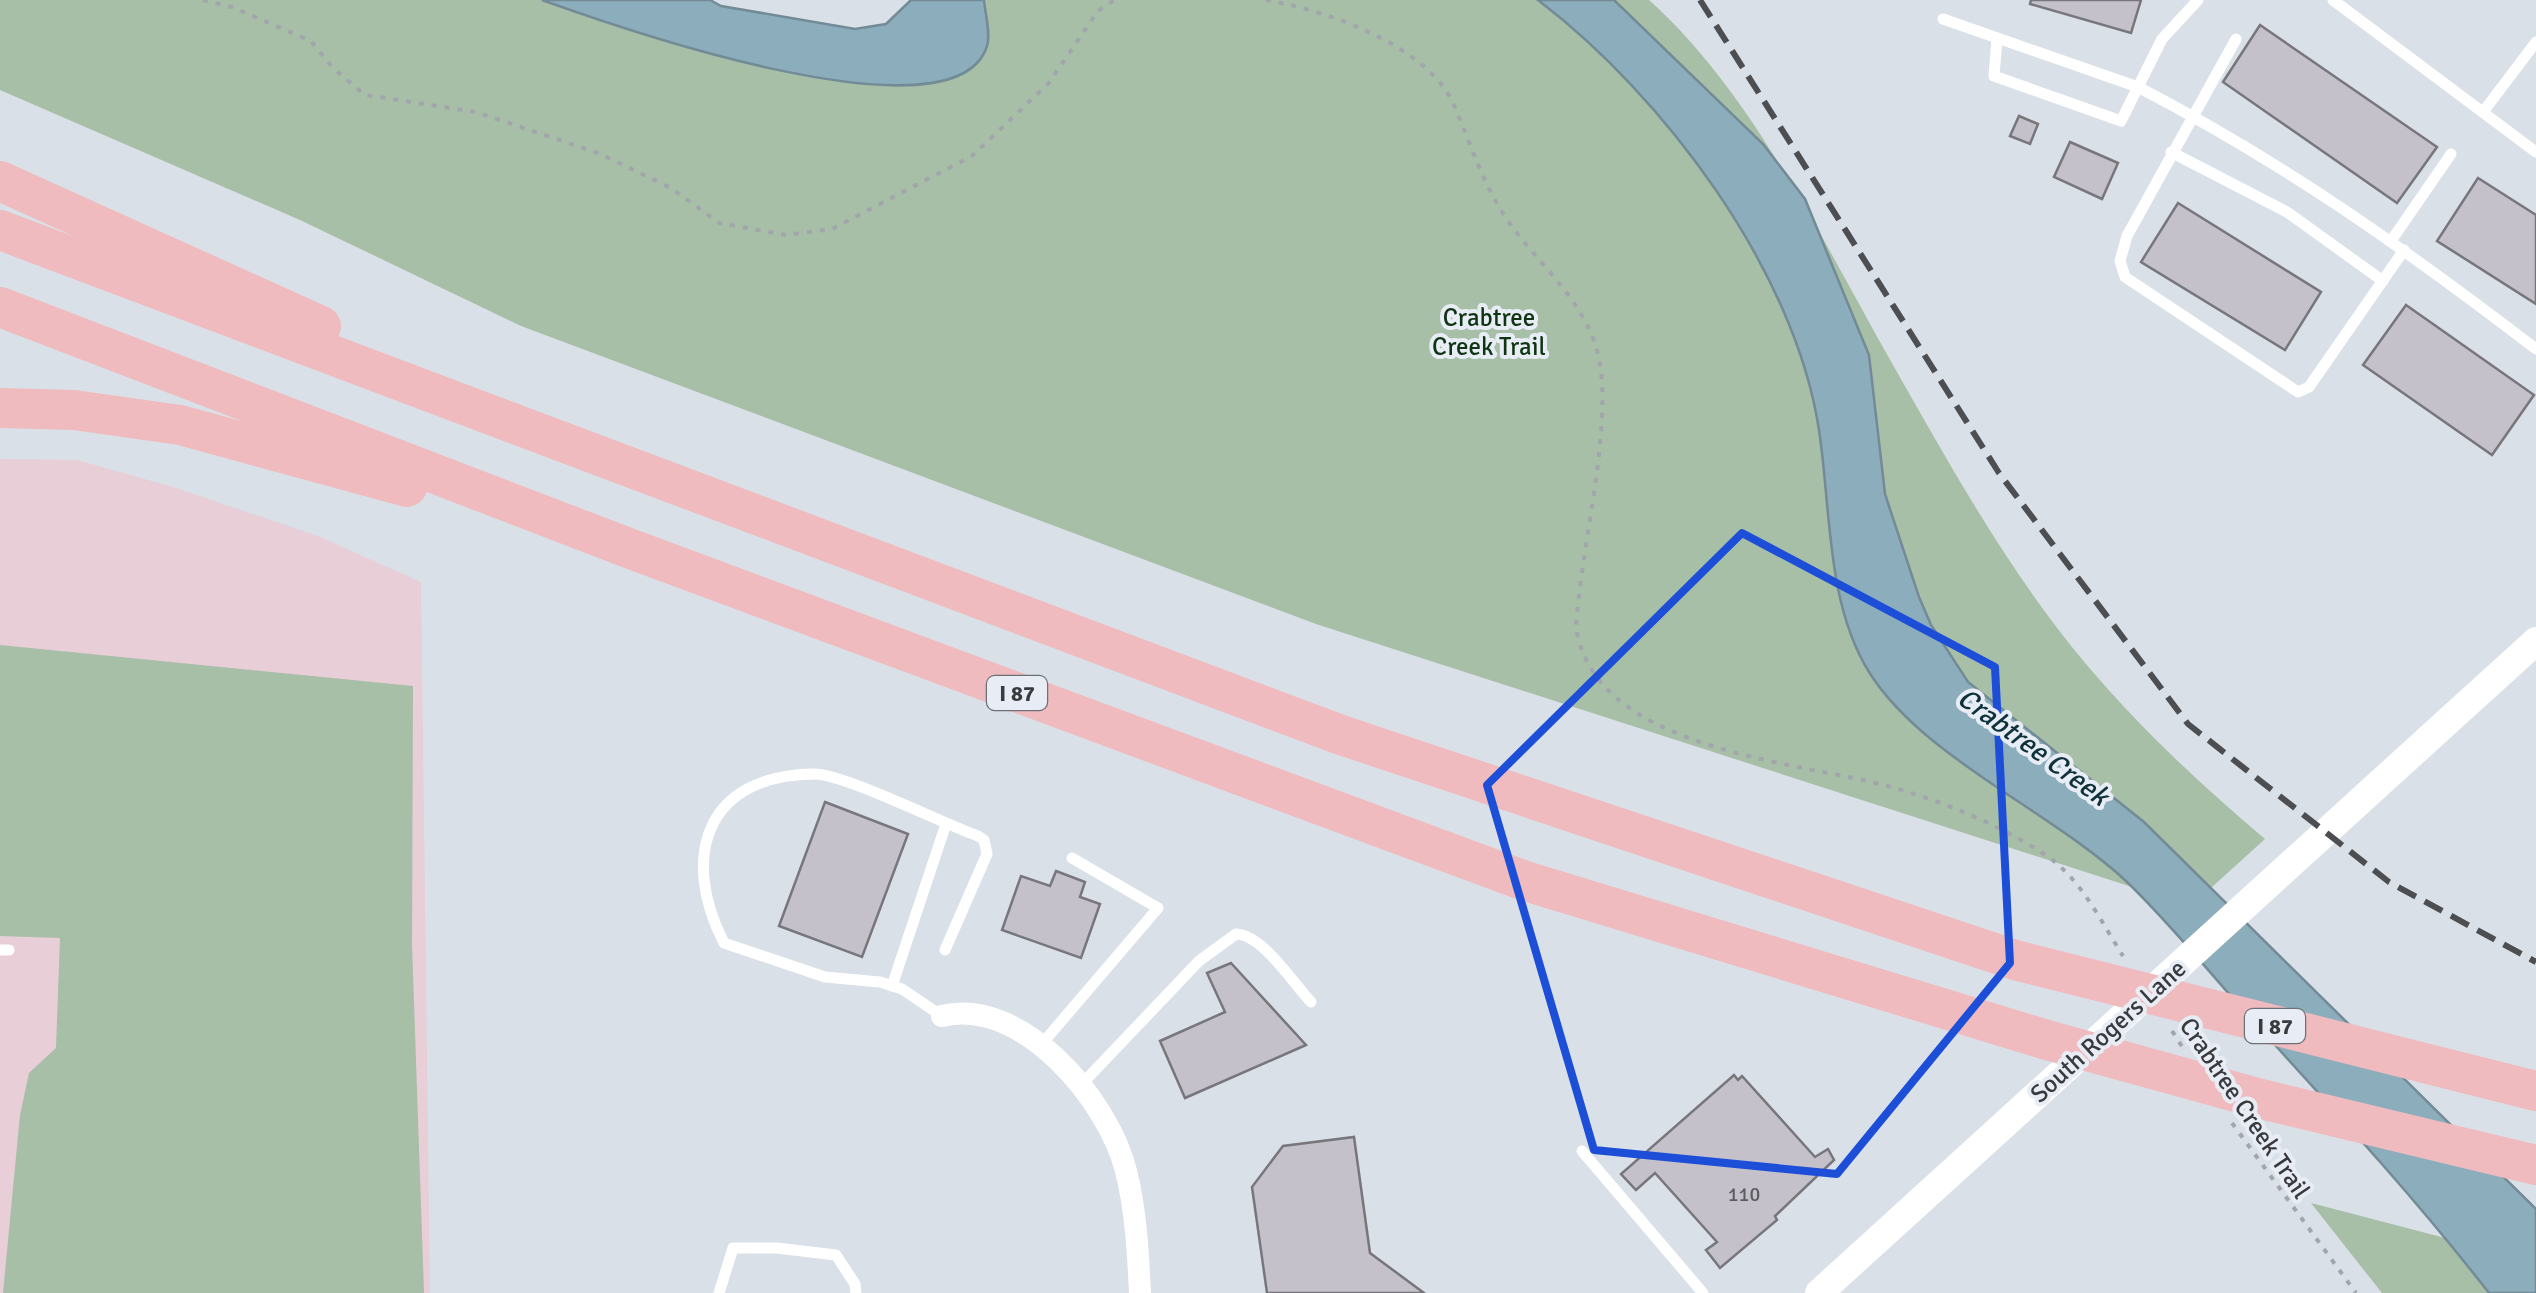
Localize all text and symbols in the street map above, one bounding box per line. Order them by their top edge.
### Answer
park label: Crabtree Creek Trail [1432,302,1546,362]
road number: I 87 [987,676,1047,710]
water label: Crabtree Creek [1951,681,2118,815]
street label: South Rogers Lane [2024,953,2192,1109]
road number: I 87 [2245,1009,2305,1043]
street label: Crabtree Creek Trail [2173,1011,2317,1205]
house number: 110 [1728,1182,1760,1207]

